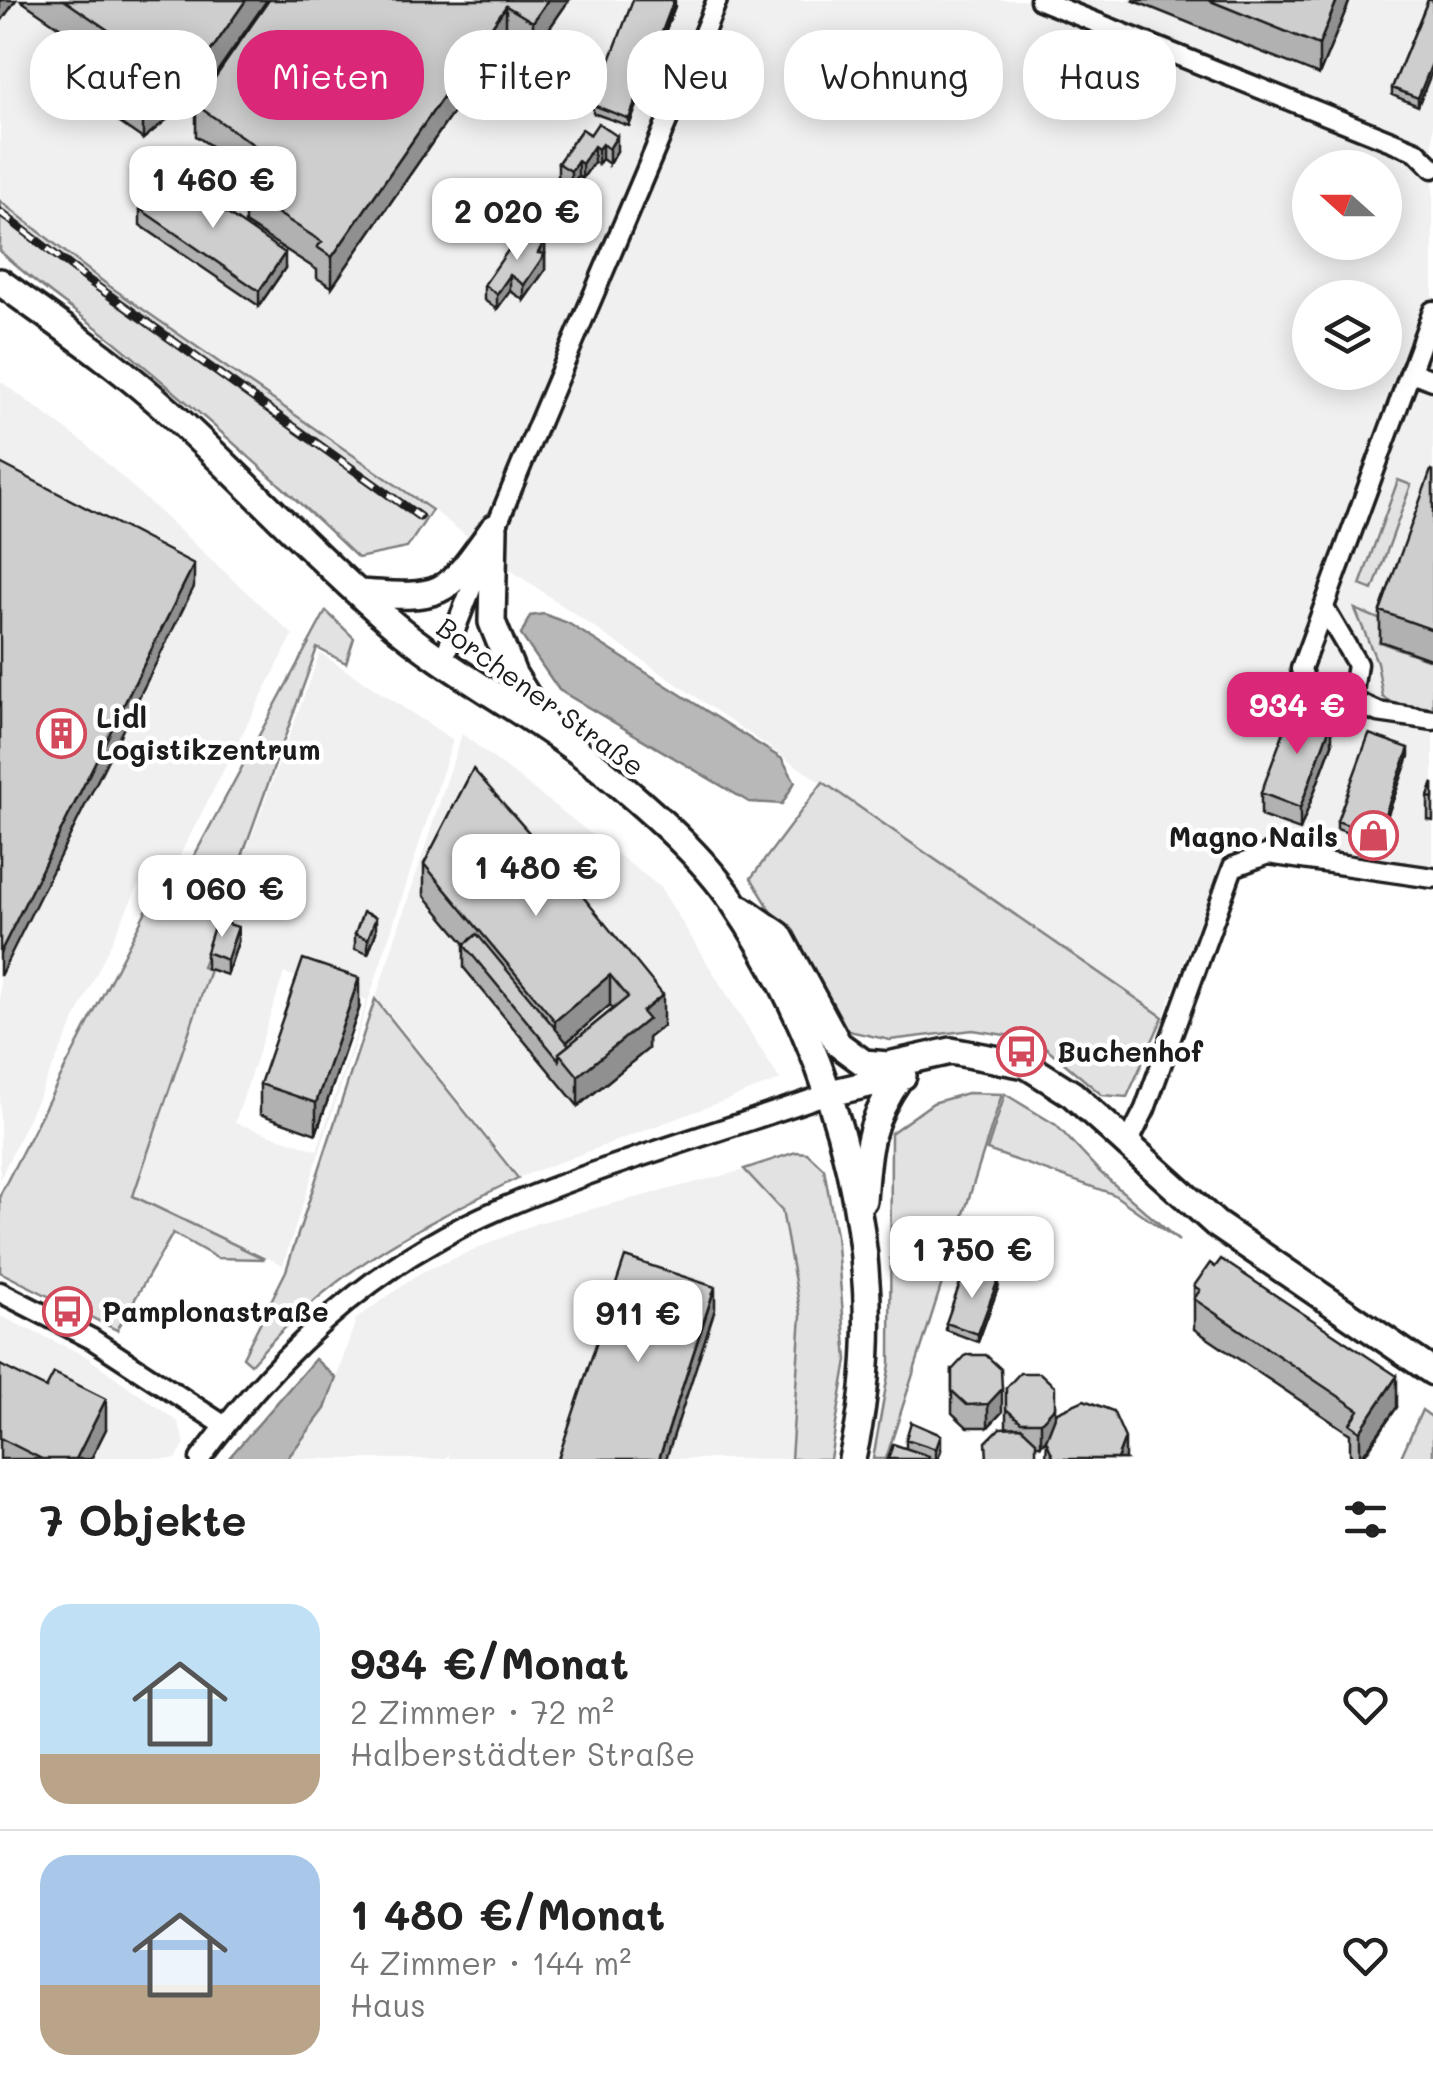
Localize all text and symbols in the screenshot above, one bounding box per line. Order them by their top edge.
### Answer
chip: Kaufen [30,30,217,120]
chip: Mieten [237,30,424,120]
chip: Filter [444,30,607,120]
chip: Neu [627,30,764,120]
chip: Wohnung [784,30,1003,120]
chip: Haus [1023,30,1176,120]
pin: 1 460 € [121,146,305,231]
north arrow [1292,150,1402,260]
map controls [1292,150,1402,390]
text: 1 460 € [151,157,275,199]
pin: 2 020 € [425,178,609,263]
text: 2 020 € [454,189,580,231]
button: layers [1292,280,1402,390]
street label: Borchener Straße [430,609,652,783]
pin: 934 € [1227,672,1367,757]
text: 934 € [1249,683,1345,725]
place label: Lidl Logistikzentrum [96,699,320,767]
building icon: Lidl Logistikzentrum [35,707,87,759]
shop icon: Magno Nails [1347,810,1399,862]
place label: Magno Nails [1169,818,1338,854]
pin: 1 480 € [444,834,628,919]
text: 1 480 € [474,845,598,887]
pin: 1 060 € [130,855,314,940]
text: 1 060 € [160,866,284,908]
bus stop icon: Buchenhof [996,1025,1048,1077]
place label: Buchenhof [1057,1033,1204,1069]
pin: 1 750 € [880,1216,1064,1301]
text: 1 750 € [912,1227,1032,1269]
pin: 911 € [568,1280,708,1365]
bus stop icon: Pamplonastraße [41,1285,93,1337]
text: 911 € [595,1291,681,1333]
place label: Pamplonastraße [102,1293,329,1329]
text: 7 Objekte [40,1492,246,1547]
icon: filters [1338,1492,1393,1547]
text: 934 €/Monat [350,1635,629,1690]
icon: home [120,1644,240,1764]
icon: heart [1338,1677,1393,1732]
text: 2 Zimmer · 72 m² [350,1690,614,1732]
text: Halberstädter Straße [350,1732,695,1774]
text: 1 480 €/Monat [350,1886,665,1941]
icon: home [120,1895,240,2015]
icon: heart [1338,1928,1393,1983]
text: 4 Zimmer · 144 m² [350,1941,631,1983]
text: Haus [350,1983,426,2025]

